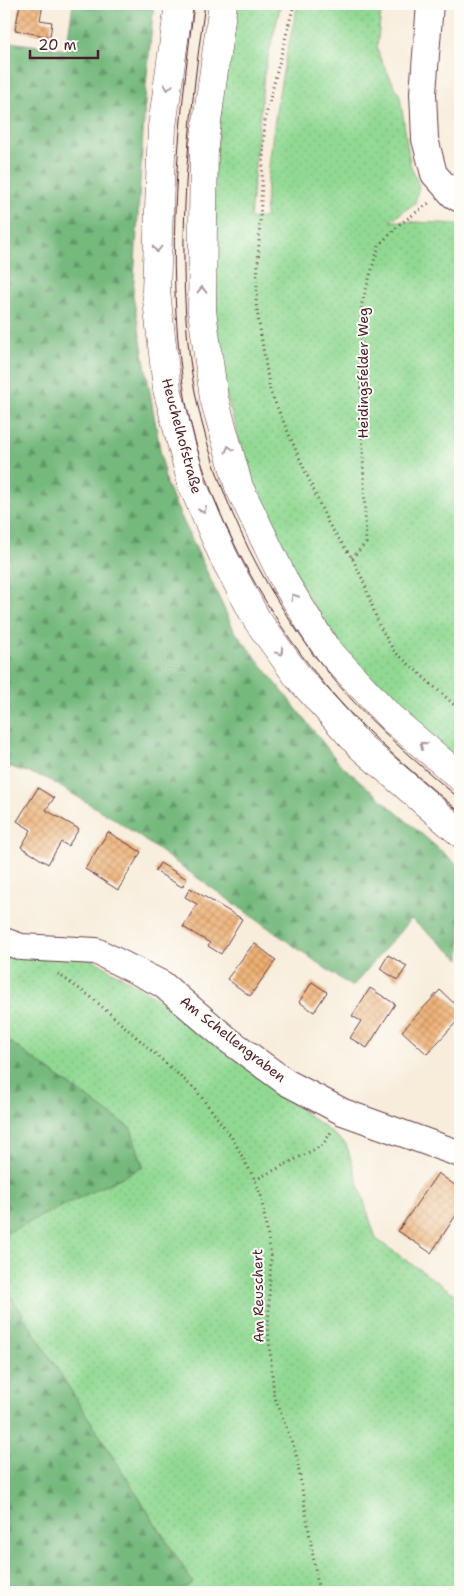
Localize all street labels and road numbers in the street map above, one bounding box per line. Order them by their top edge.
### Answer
street label: Heidingsfelder Weg [354,307,372,439]
street label: Heuchelhofstraße [158,376,206,496]
street label: Am Schellengraben [176,992,290,1086]
street label: Am Reuschert [248,1249,268,1343]

